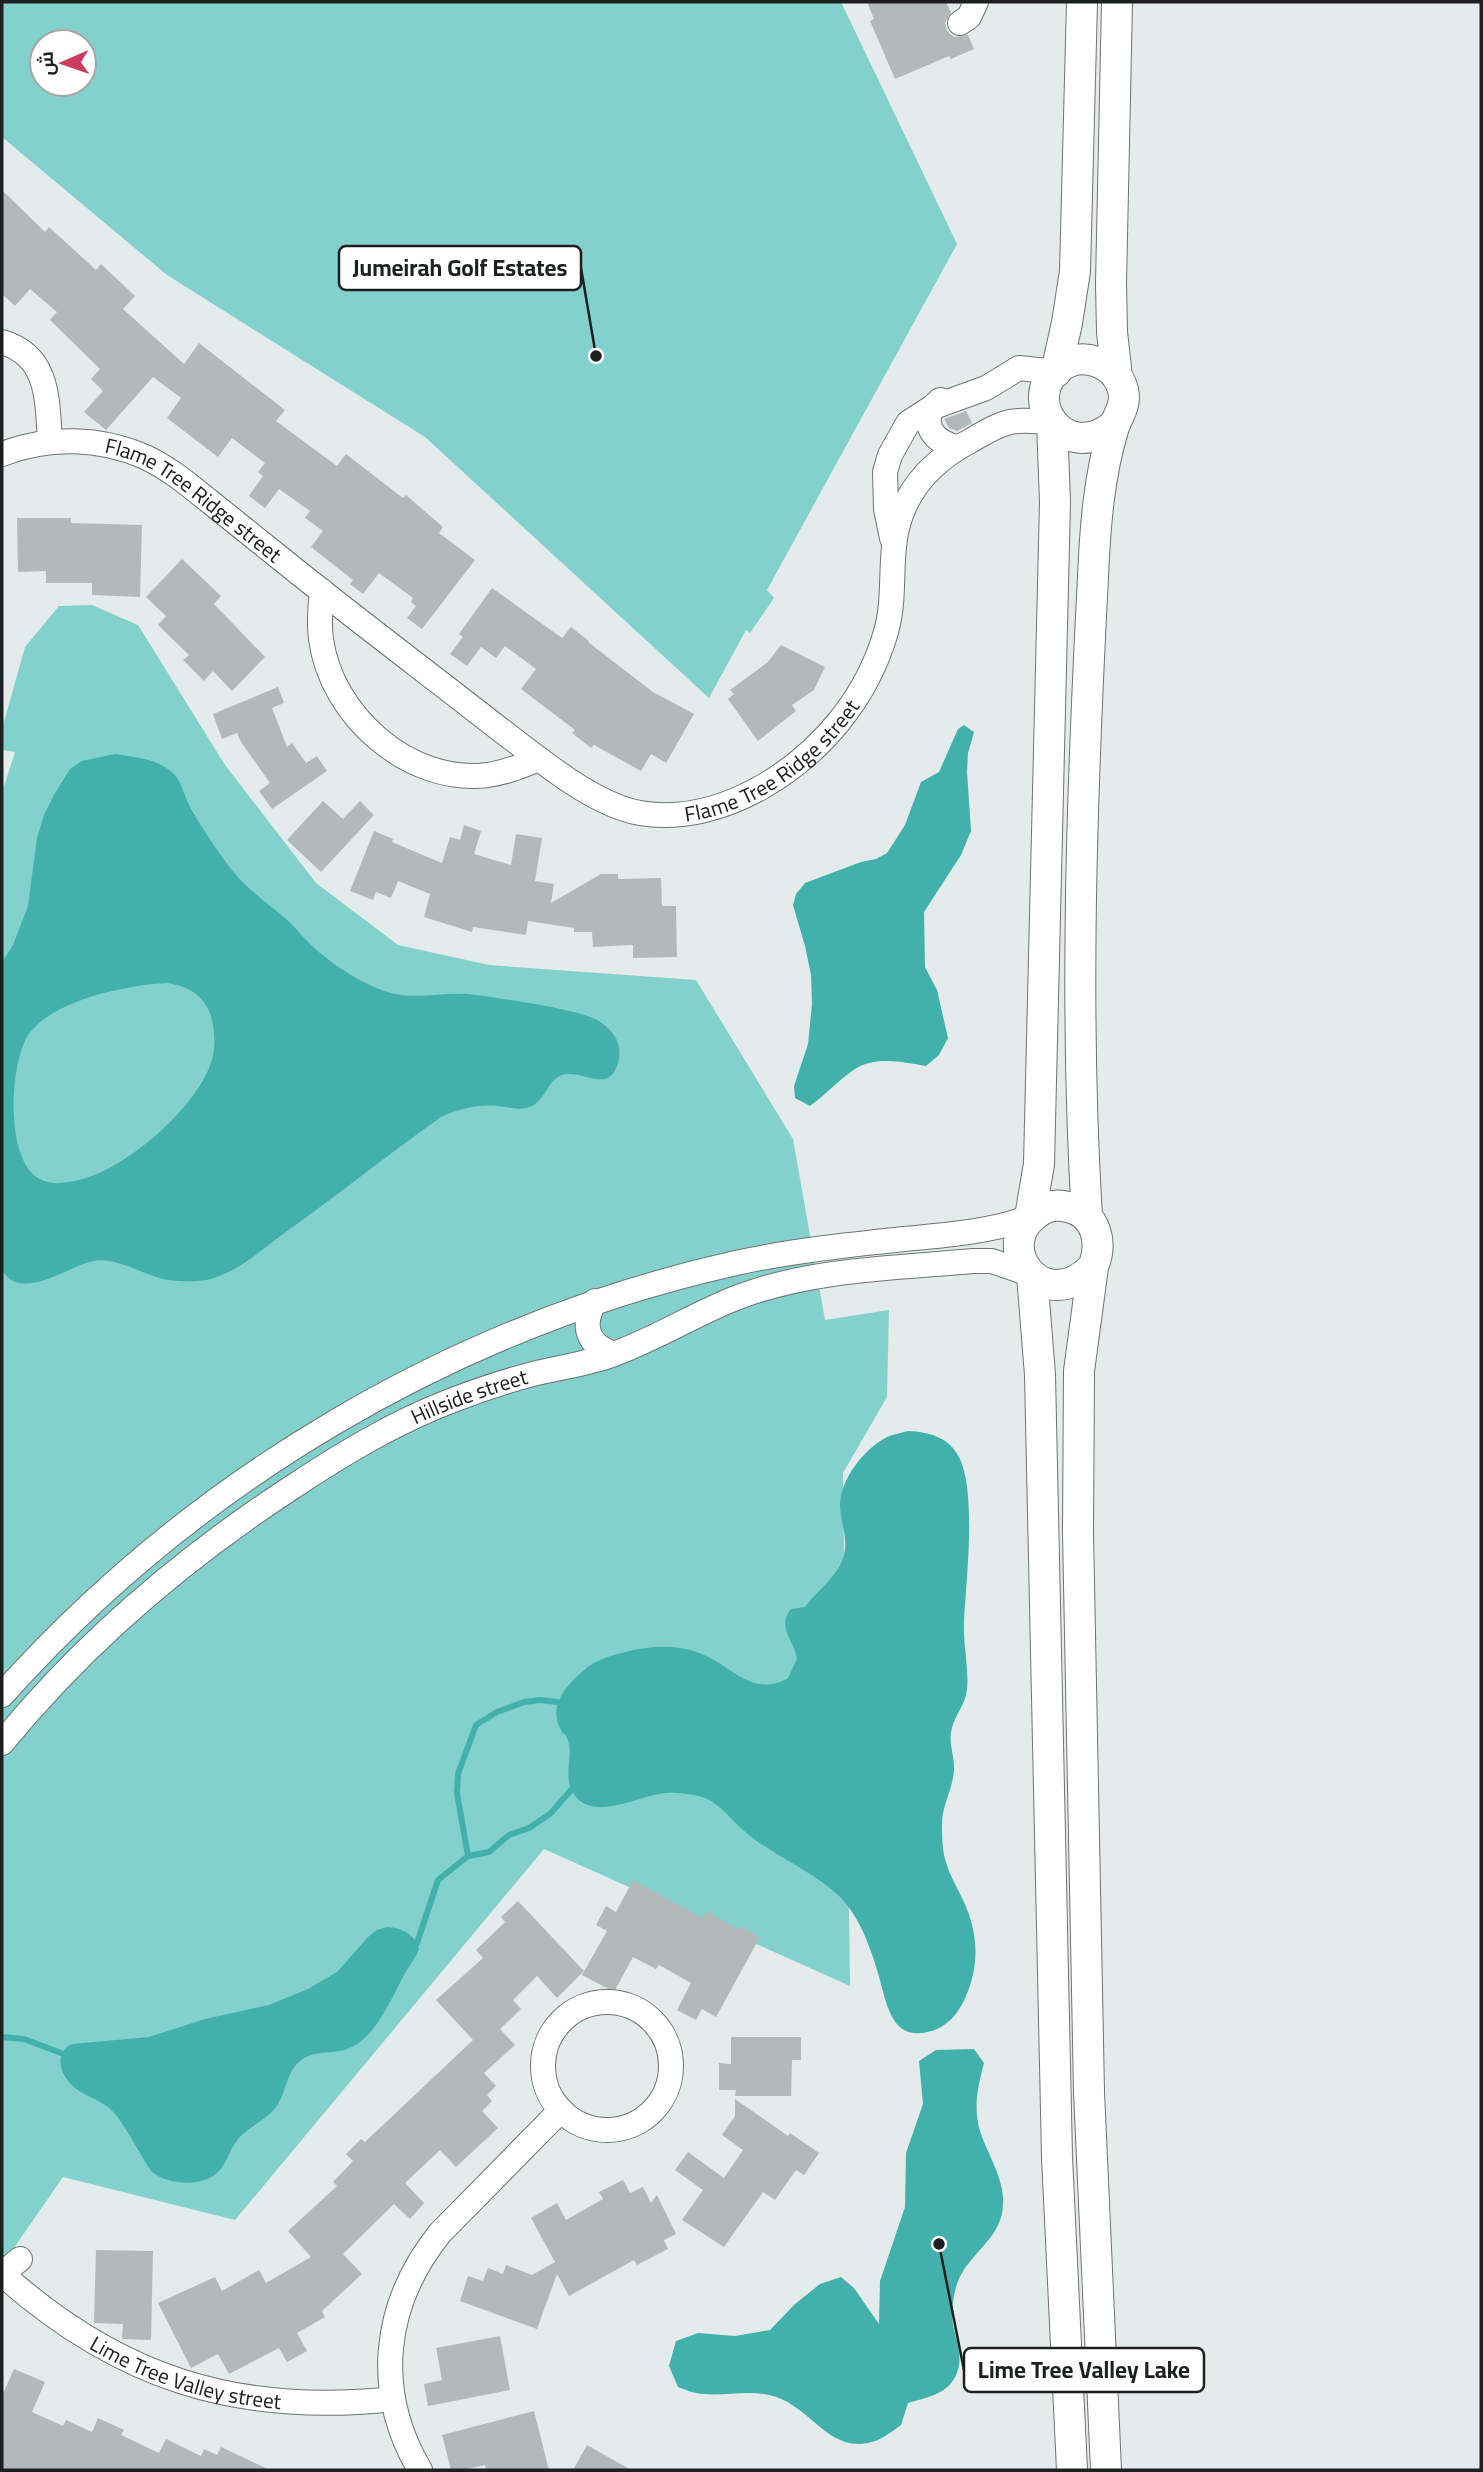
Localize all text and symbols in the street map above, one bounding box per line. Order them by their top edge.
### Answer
north arrow [28,28,98,98]
text: ش [28,51,64,76]
callout: Jumeirah Golf Estates [339,246,581,290]
text: Jumeirah Golf Estates [353,246,567,289]
street label: Flame Tree Ridge street [101,426,292,573]
street label: Flame Tree Ridge street [681,690,870,833]
street label: Hillside street [404,1357,532,1435]
street label: Lime Tree Valley street [83,2324,284,2421]
callout: Lime Tree Valley Lake [964,2348,1204,2392]
text: Lime Tree Valley Lake [978,2348,1190,2391]

